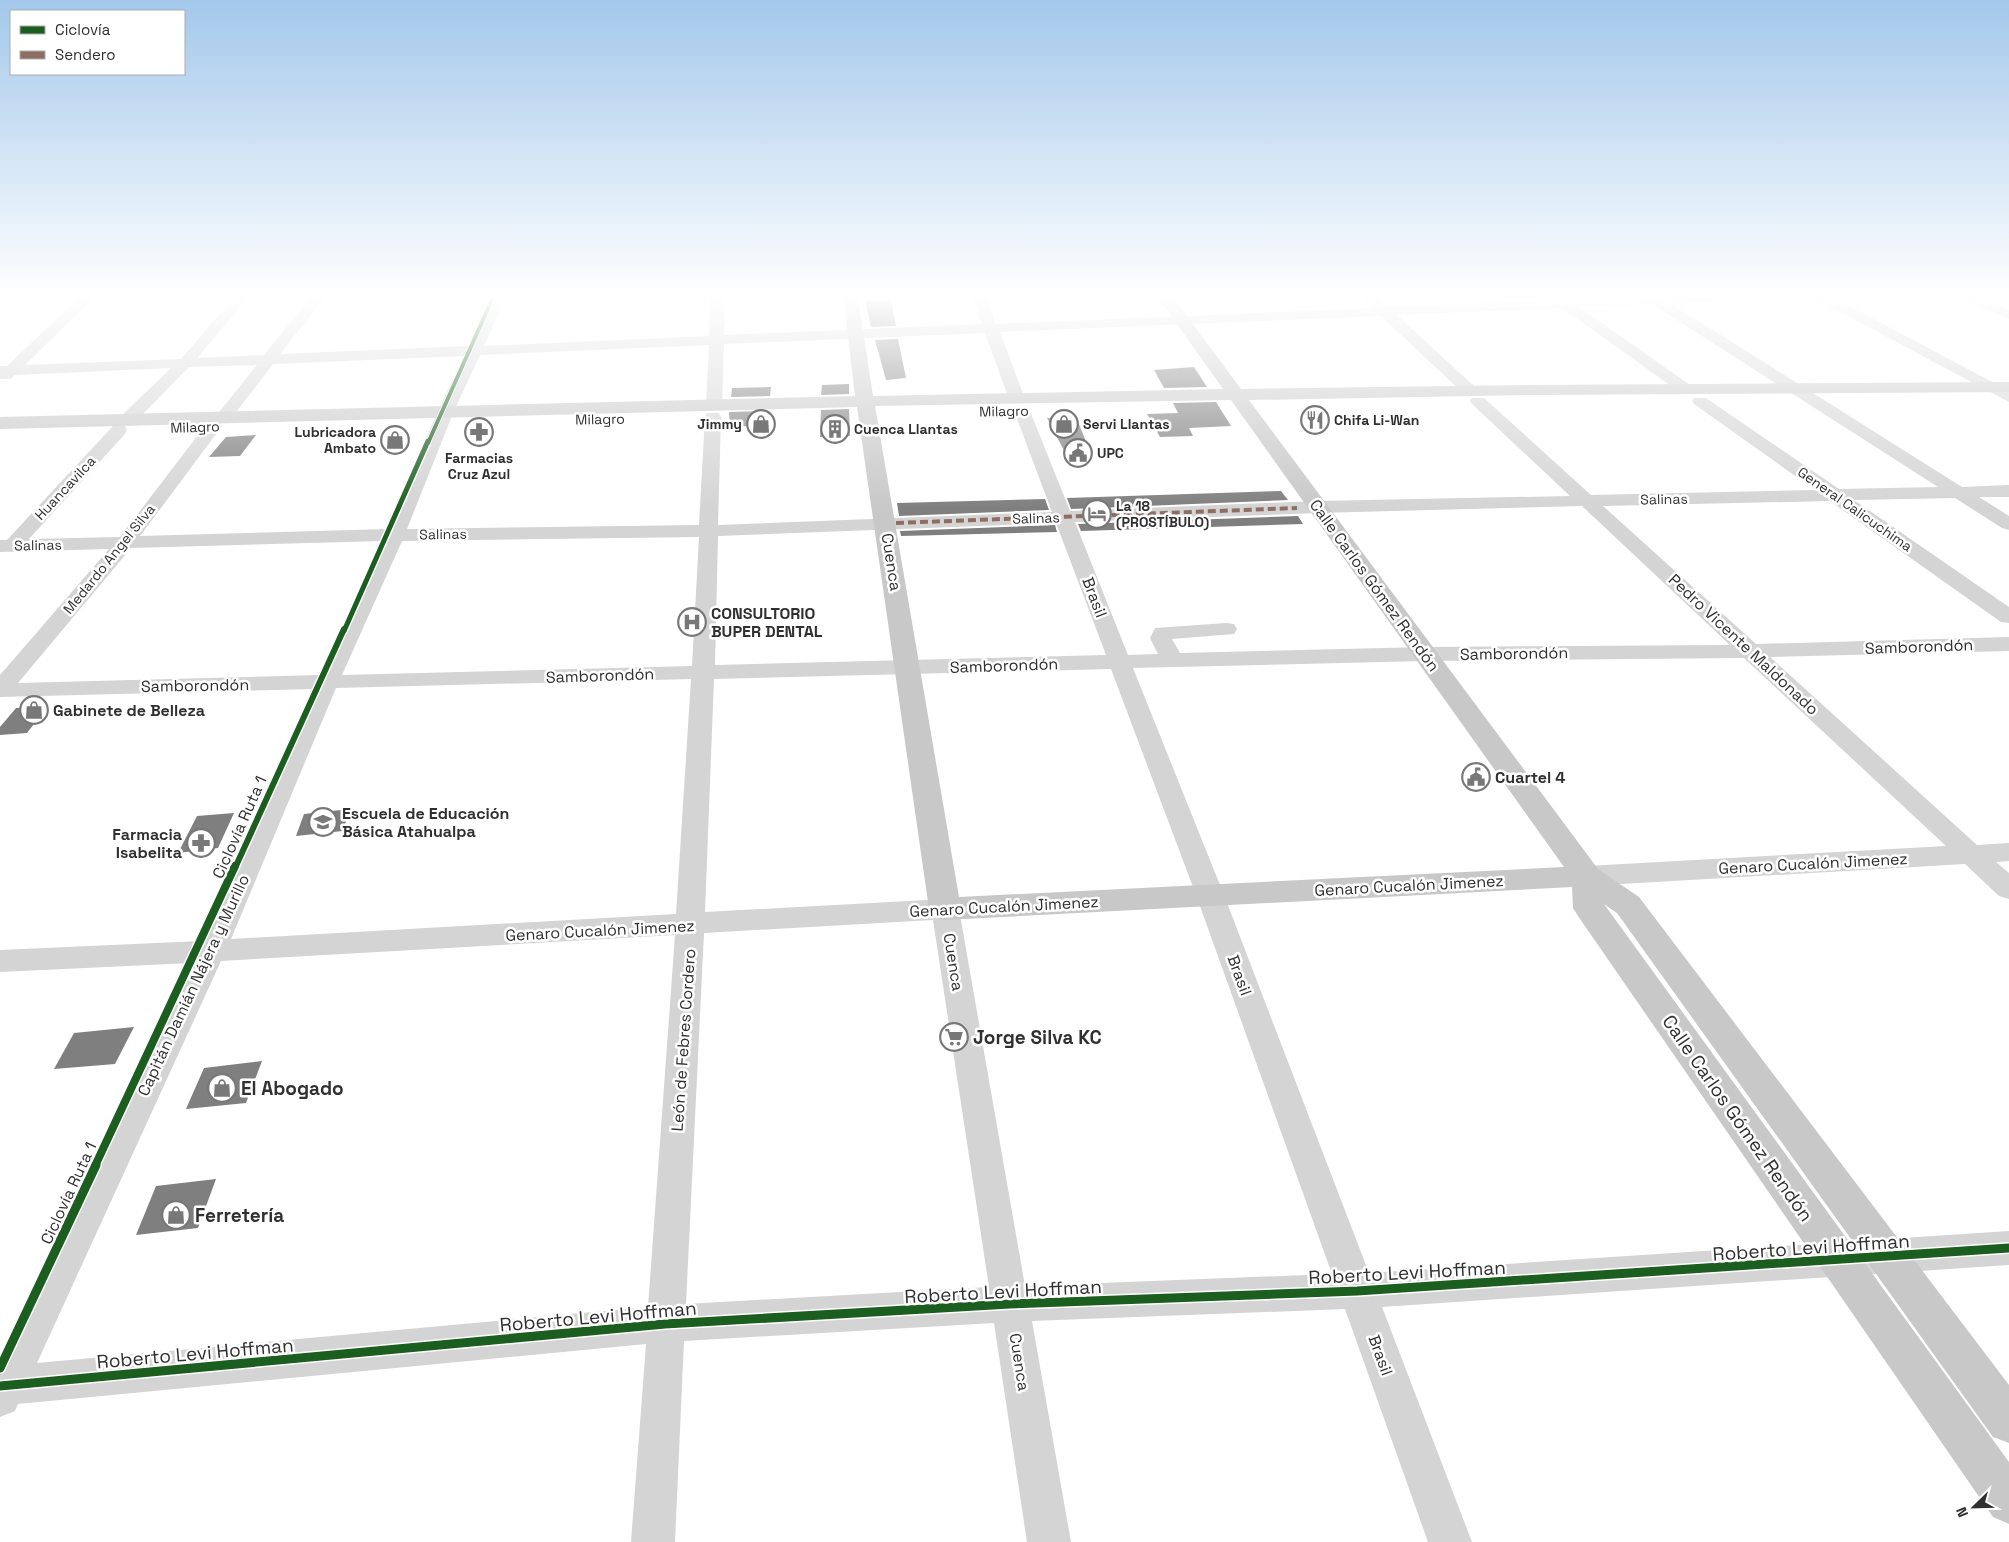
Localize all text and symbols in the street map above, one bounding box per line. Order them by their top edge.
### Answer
legend [10,10,185,75]
text: Ciclovía [55,20,111,39]
text: Sendero [55,45,115,64]
street label: Milagro [979,402,1029,420]
restaurant icon: Chifa Li-Wan [1300,405,1330,435]
shop icon: Jimmy [746,409,776,439]
shop icon: Servi Llantas [1049,409,1079,439]
street label: Milagro [575,410,625,428]
place label: Chifa Li-Wan [1334,411,1419,429]
building icon: Cuenca Llantas [820,414,850,444]
place label: Jimmy [697,415,742,433]
place label: Servi Llantas [1083,415,1170,433]
street label: Milagro [170,417,220,437]
pharmacy icon: Farmacias Cruz Azul [464,417,494,447]
place label: Cuenca Llantas [854,420,958,438]
place label: Lubricadora Ambato [294,423,376,457]
shop icon: Lubricadora Ambato [380,425,410,455]
public building icon: UPC [1063,438,1093,468]
place label: UPC [1097,444,1124,462]
place label: Farmacias Cruz Azul [445,449,513,483]
street label: Huancavilca [31,452,99,524]
street label: General Calicuchima [1794,463,1916,555]
street label: Salinas [1640,490,1688,508]
street label: Calle Carlos Gómez Rendón [1305,495,1444,676]
place label: La 18 (PROSTÍBULO) [1116,497,1209,531]
hotel icon: La 18 (PROSTÍBULO) [1082,499,1112,529]
street label: Medardo Angel Silva [59,500,159,618]
street label: Salinas [1012,508,1060,528]
street label: Salinas [419,525,467,543]
street label: Cuenca [877,532,906,592]
street label: Salinas [14,536,62,554]
street label: Pedro Vicente Maldonado [1664,569,1823,720]
street label: Brasil [1077,574,1112,620]
place label: CONSULTORIO BUPER DENTAL [711,603,823,642]
hospital icon: CONSULTORIO BUPER DENTAL [677,607,707,637]
street label: Samborondón [1864,634,1974,659]
street label: Samborondón [1460,642,1568,665]
street label: Samborondón [949,653,1059,678]
street label: Samborondón [545,663,655,688]
street label: Samborondón [141,674,249,697]
shop icon: Gabinete de Belleza [19,695,49,725]
place label: Gabinete de Belleza [53,700,205,721]
public building icon: Cuartel 4 [1461,762,1491,792]
place label: Cuartel 4 [1495,767,1565,788]
street label: Ciclovía Ruta 1 [207,773,271,882]
place label: Escuela de Educación Básica Atahualpa [342,803,509,842]
school or university icon: Escuela de Educación Básica Atahualpa [308,807,338,837]
place label: Farmacia Isabelita [112,824,182,863]
pharmacy icon: Farmacia Isabelita [186,828,216,858]
street label: Genaro Cucalón Jimenez [1718,848,1908,879]
street label: Genaro Cucalón Jimenez [1314,870,1504,901]
street label: Capitán Damián Nájera y Murillo [133,871,254,1099]
street label: Genaro Cucalón Jimenez [909,891,1099,922]
street label: Genaro Cucalón Jimenez [505,915,695,946]
street label: Cuenca [939,932,968,992]
street label: León de Febres Cordero [667,948,700,1132]
street label: Brasil [1223,952,1257,998]
street label: Calle Carlos Gómez Rendón [1657,1010,1819,1227]
supermarket icon: Jorge Silva KC [939,1022,969,1052]
place label: Jorge Silva KC [973,1025,1102,1050]
shop icon: El Abogado [207,1073,237,1103]
place label: El Abogado [241,1076,344,1101]
street label: Ciclovía Ruta 1 [36,1139,101,1248]
shop icon: Ferretería [161,1200,191,1230]
place label: Ferretería [195,1203,284,1228]
street label: Roberto Levi Hoffman [1712,1228,1910,1267]
street label: Roberto Levi Hoffman [1308,1255,1506,1290]
street label: Roberto Levi Hoffman [904,1274,1102,1309]
street label: Roberto Levi Hoffman [499,1295,698,1338]
street label: Roberto Levi Hoffman [96,1332,295,1375]
street label: Cuenca [1005,1332,1034,1392]
street label: Brasil [1364,1332,1398,1378]
north arrow [1949,1482,1999,1532]
text: N [1952,1504,1972,1520]

